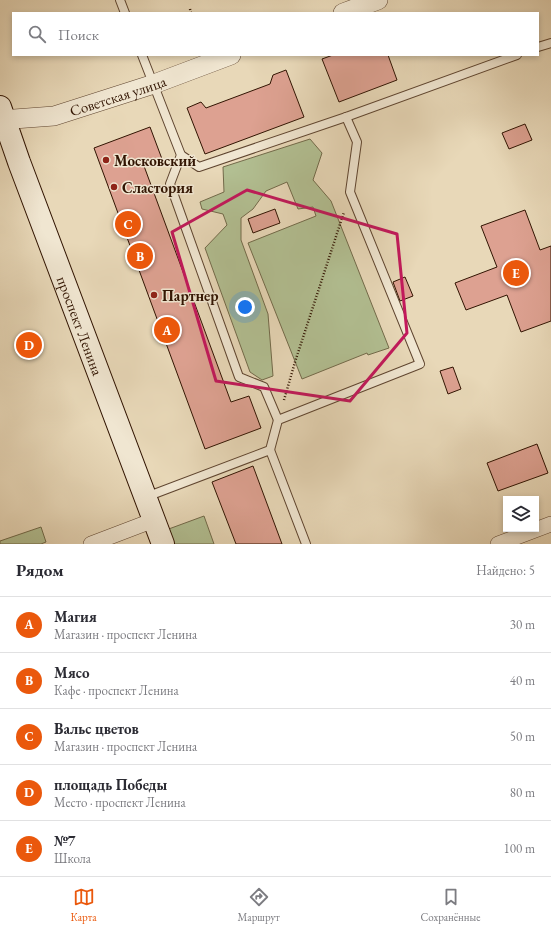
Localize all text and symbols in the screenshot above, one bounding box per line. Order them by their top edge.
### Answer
search box [12,12,539,56]
icon: search [26,23,48,45]
text: Поиск [58,25,99,44]
street label: Советская улица [67,71,169,120]
place label: Московский [114,151,196,170]
marker: Московский [101,155,111,165]
place label: Сластория [122,178,193,197]
marker: Сластория [109,182,119,192]
pin: C [115,209,141,239]
pin: B [127,241,153,271]
pin: E [503,258,529,288]
street label: проспект Ленина [53,273,108,378]
place label: Партнер [162,286,219,305]
marker: Партнер [149,290,159,300]
your location [235,297,255,317]
pin: A [154,315,180,345]
pin: D [16,330,42,360]
map controls [503,496,539,532]
button: layers [503,496,539,532]
text: Рядом [16,559,64,581]
text: Найдено: 5 [476,562,535,579]
text: Магия [54,607,97,626]
text: A [24,616,34,633]
text: 30 m [510,616,535,633]
text: Магазин · проспект Ленина [54,626,197,643]
text: Мясо [54,663,89,682]
text: B [25,672,33,689]
text: 40 m [510,672,535,689]
text: Кафе · проспект Ленина [54,682,179,699]
text: Вальс цветов [54,719,139,738]
text: C [24,728,34,745]
text: 50 m [510,728,535,745]
text: Магазин · проспект Ленина [54,738,197,755]
text: площадь Победы [54,775,167,794]
text: D [24,784,34,801]
text: 80 m [510,784,535,801]
text: Место · проспект Ленина [54,794,186,811]
text: №7 [54,831,75,850]
text: E [25,840,33,857]
text: 100 m [504,840,535,857]
text: Школа [54,850,91,867]
tab: Карта [70,886,97,924]
tab: Маршрут [238,886,280,924]
tab: Сохранённые [421,886,481,924]

